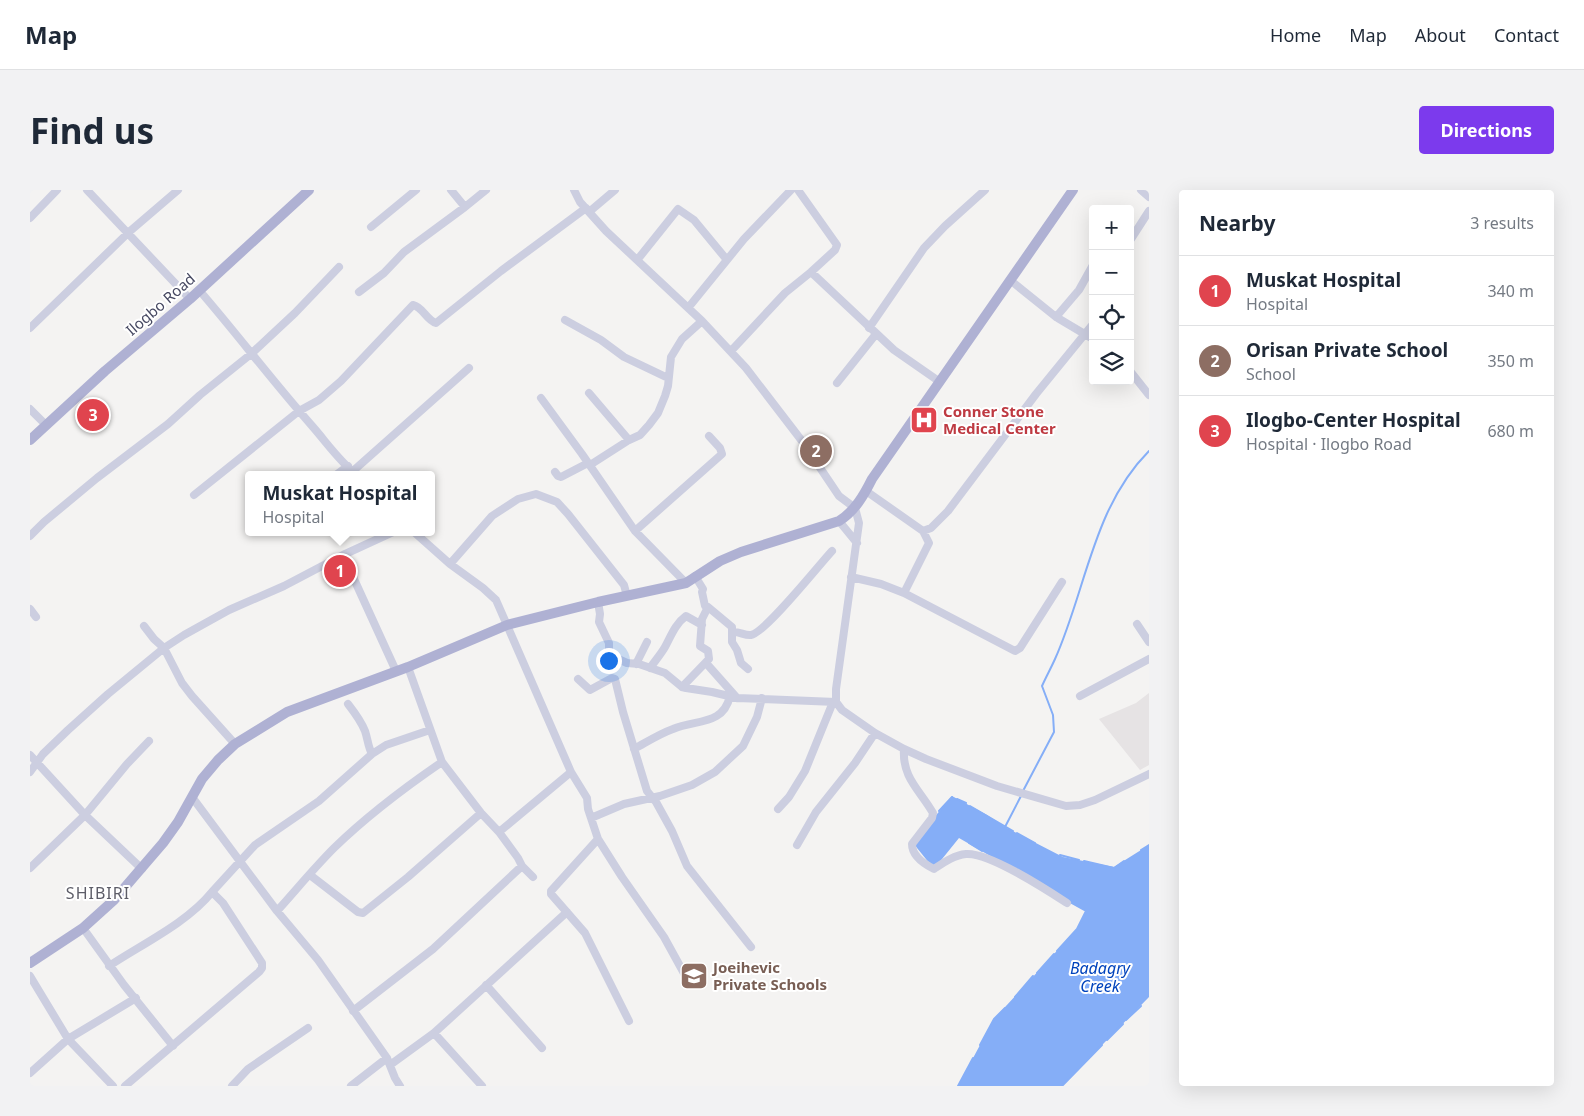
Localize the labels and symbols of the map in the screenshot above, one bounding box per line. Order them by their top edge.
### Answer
street label: Ilogbo Road [121,268,199,340]
pin: 3 [77,396,109,434]
place label: Conner Stone Medical Center [943,401,1056,438]
hospital icon: Conner Stone Medical Center [909,405,939,435]
pin: 2 [800,432,832,470]
pin: 1 [324,552,356,590]
your location [596,648,622,674]
district label: SHIBIRI [66,882,130,904]
place label: Joeihevic Private Schools [711,957,827,994]
water label: Badagry Creek [1070,957,1132,997]
school or university icon: Joeihevic Private Schools [679,961,709,991]

